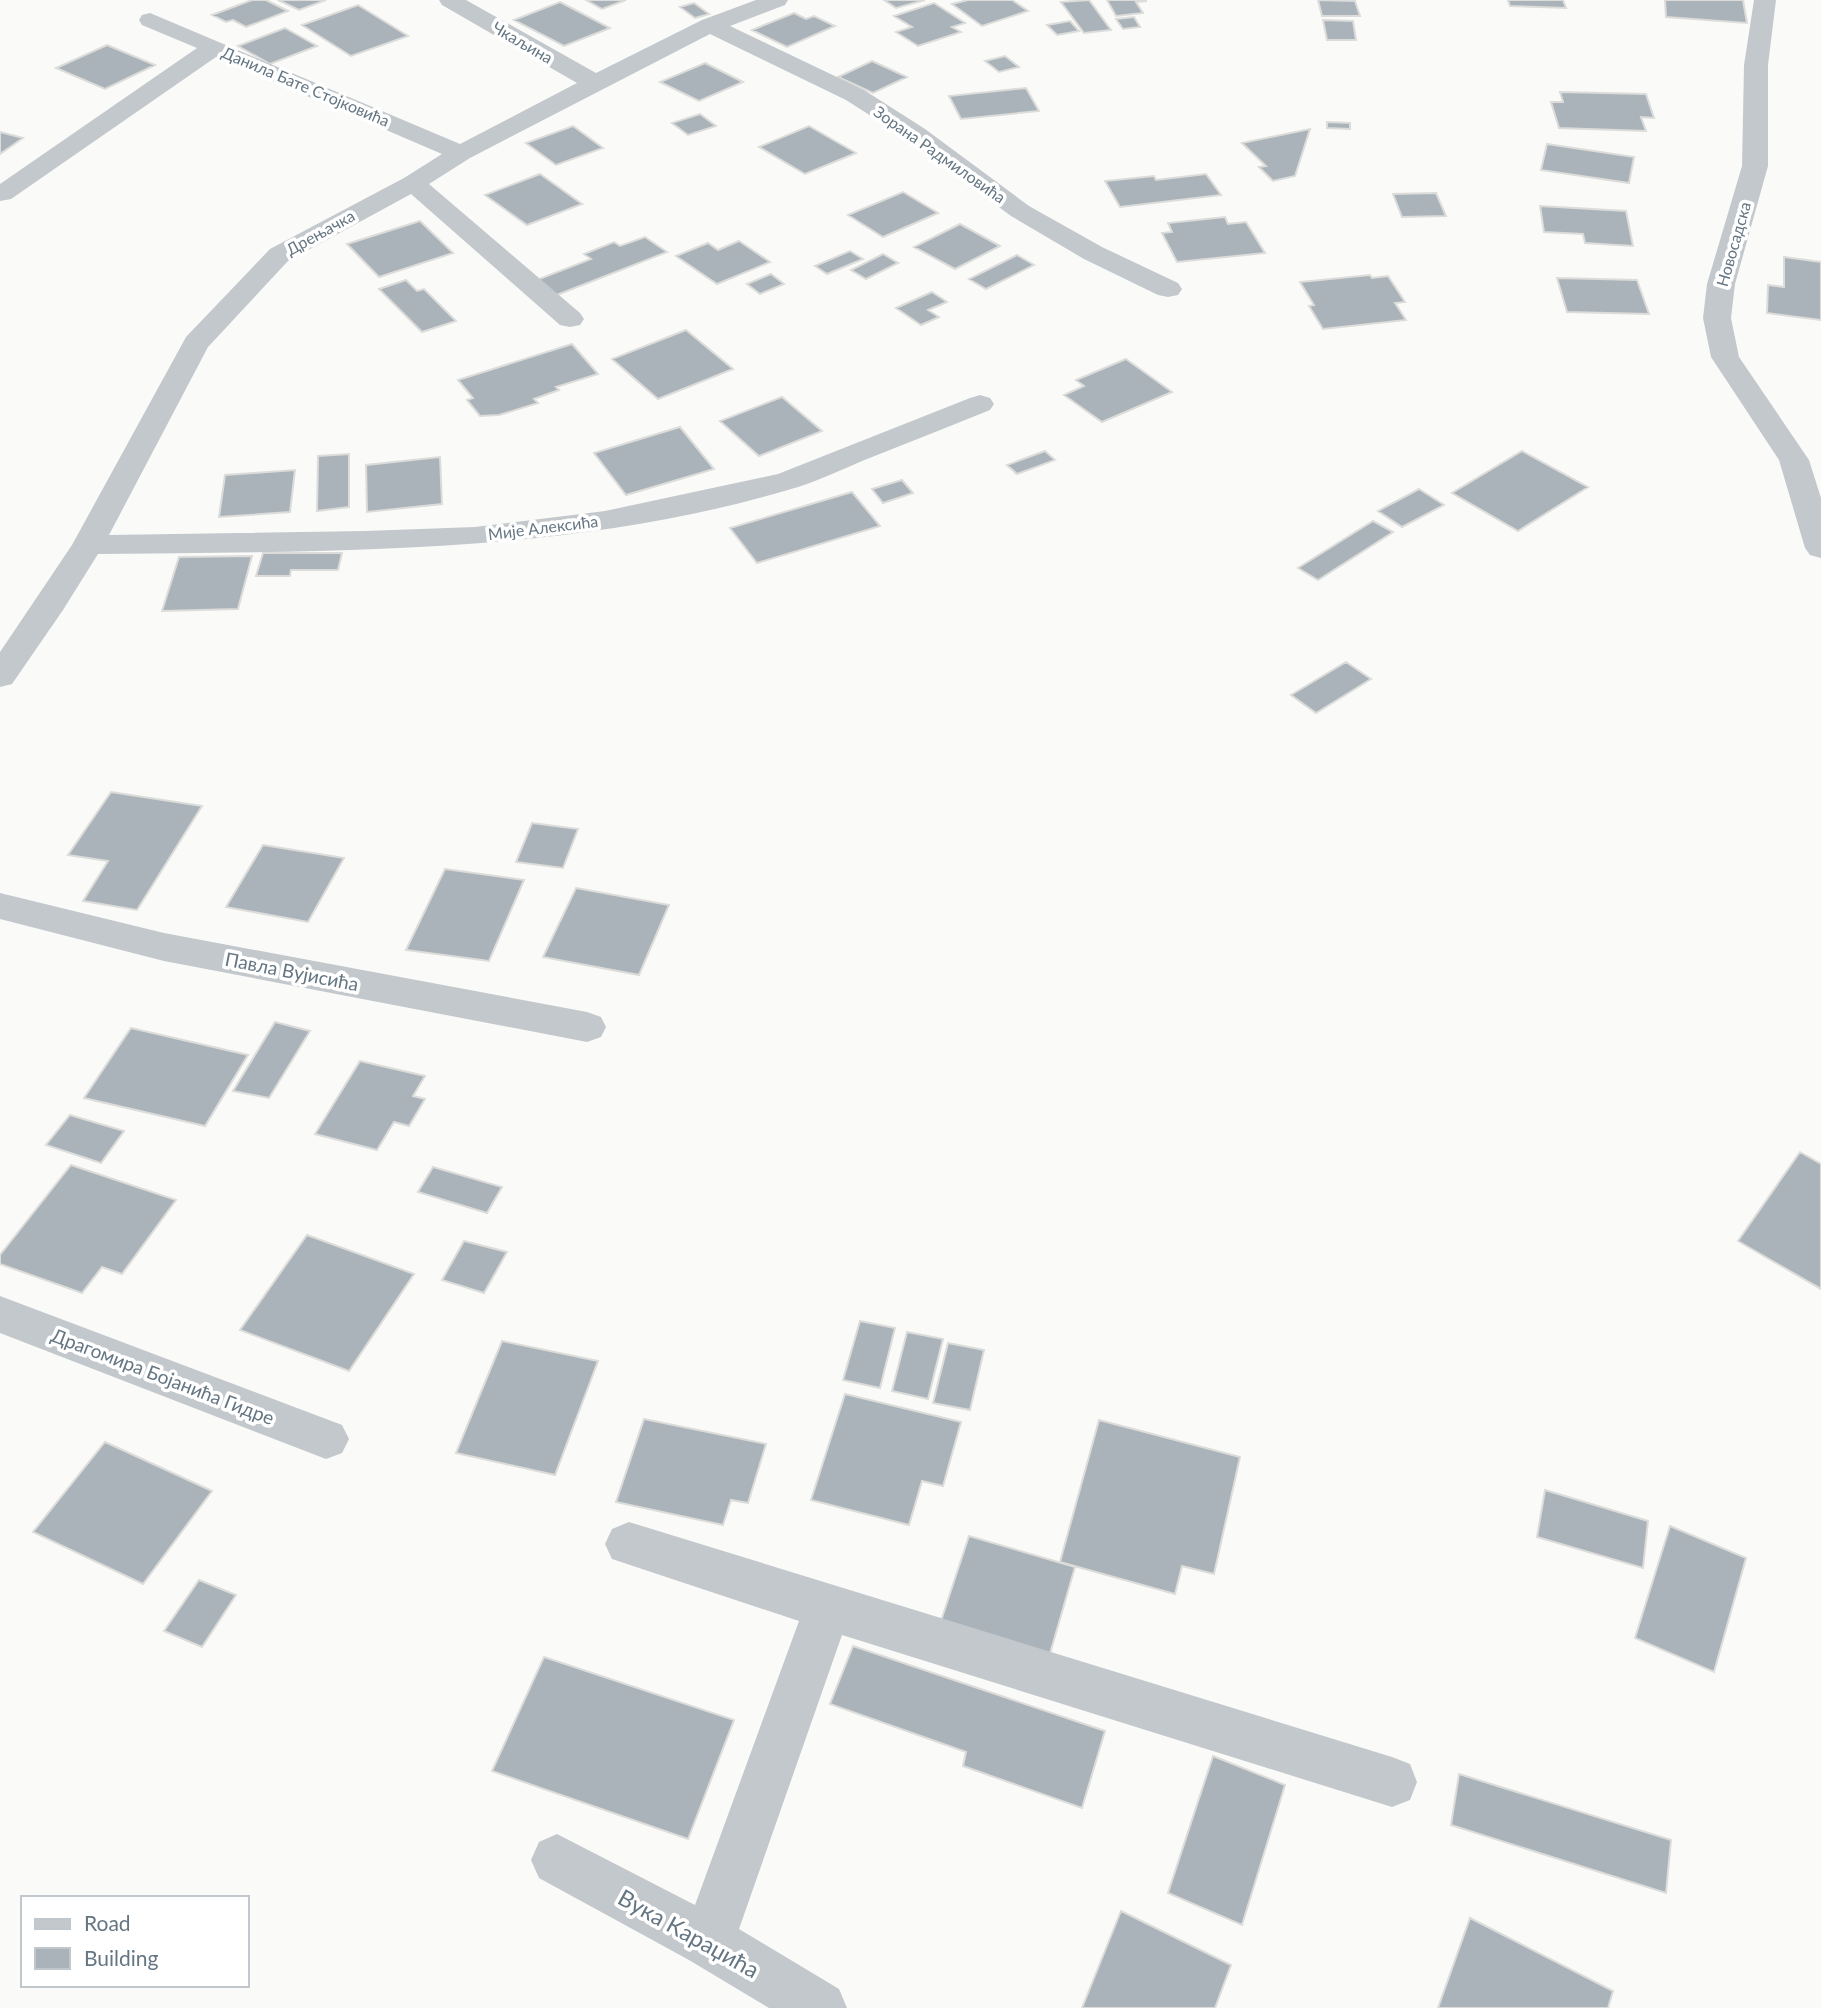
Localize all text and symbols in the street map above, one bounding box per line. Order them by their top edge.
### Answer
street label: Чкаљина [490,17,556,67]
street label: Данила Бате Стојковића [219,42,393,130]
street label: Зорана Радмиловића [871,101,1009,207]
street label: Новосадска [1712,199,1754,289]
street label: Дрењачка [282,205,358,259]
street label: Мије Алексића [487,511,599,543]
street label: Павла Вујисића [223,947,361,995]
street label: Драгомира Бојанића Гидре [48,1323,278,1429]
street label: Вука Караџића [614,1883,764,1983]
legend [21,1896,248,1987]
text: Road [84,1910,131,1935]
text: Building [84,1945,159,1970]

